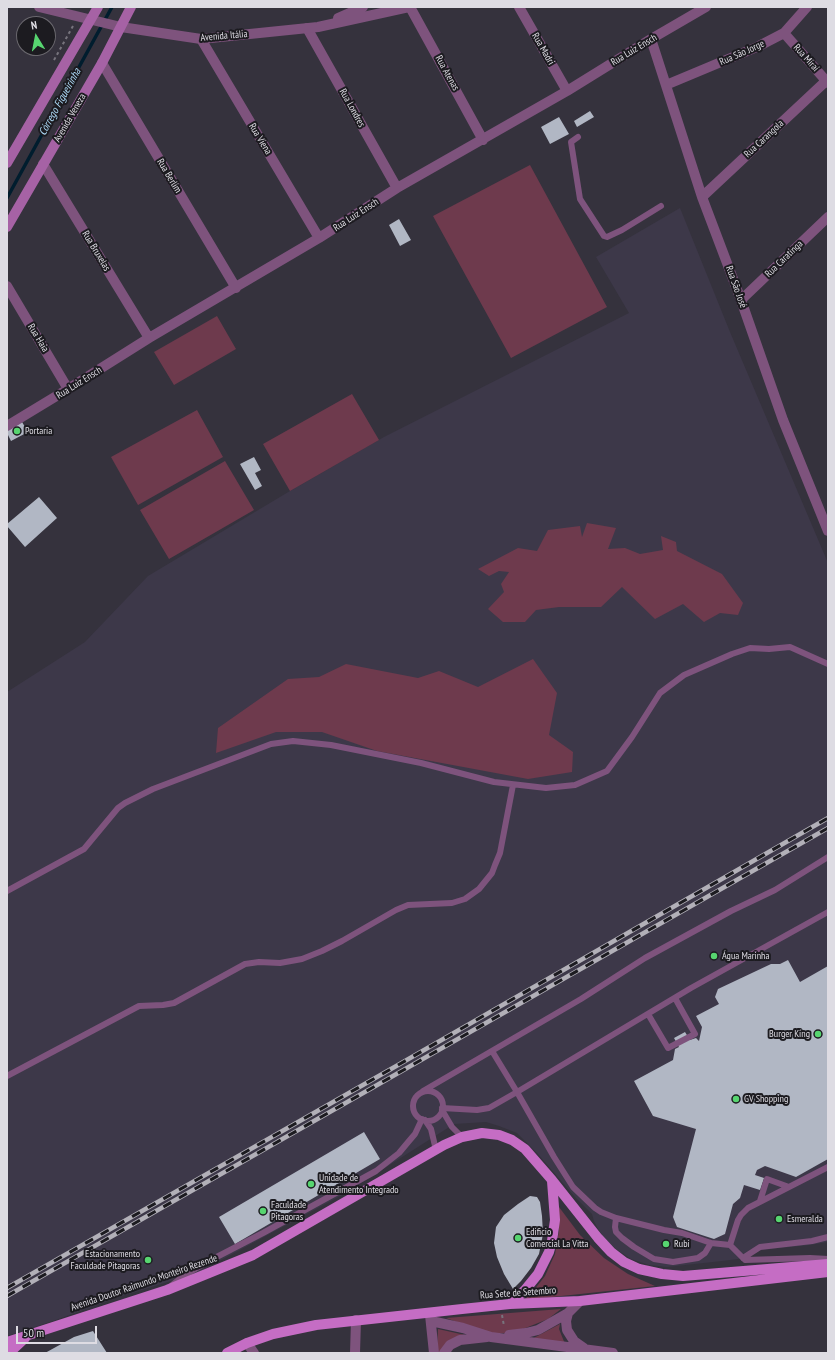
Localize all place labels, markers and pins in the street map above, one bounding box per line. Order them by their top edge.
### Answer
place label: Portaria [25,425,52,437]
marker: Portaria [12,426,22,436]
place label: Água Marinha [722,950,769,962]
marker: Água Marinha [709,951,719,961]
place label: Burger King [769,1028,810,1040]
marker: Burger King [813,1029,823,1039]
place label: GV Shopping [744,1093,788,1105]
marker: GV Shopping [731,1094,741,1104]
place label: Unidade de Atendimento Integrado [319,1172,399,1196]
marker: Unidade de Atendimento Integrado [306,1179,316,1189]
place label: Faculdade Pitagoras [271,1199,306,1222]
marker: Faculdade Pitagoras [258,1206,268,1216]
place label: Esmeralda [787,1213,823,1225]
marker: Esmeralda [774,1214,784,1224]
place label: Edificio Comercial La Vitta [526,1226,589,1250]
marker: Edificio Comercial La Vitta [513,1233,523,1243]
place label: Rubi [674,1238,690,1250]
marker: Rubi [661,1239,671,1249]
place label: Estacionamento Faculdade Pitagoras [71,1248,140,1272]
marker: Estacionamento Faculdade Pitagoras [143,1255,153,1265]

